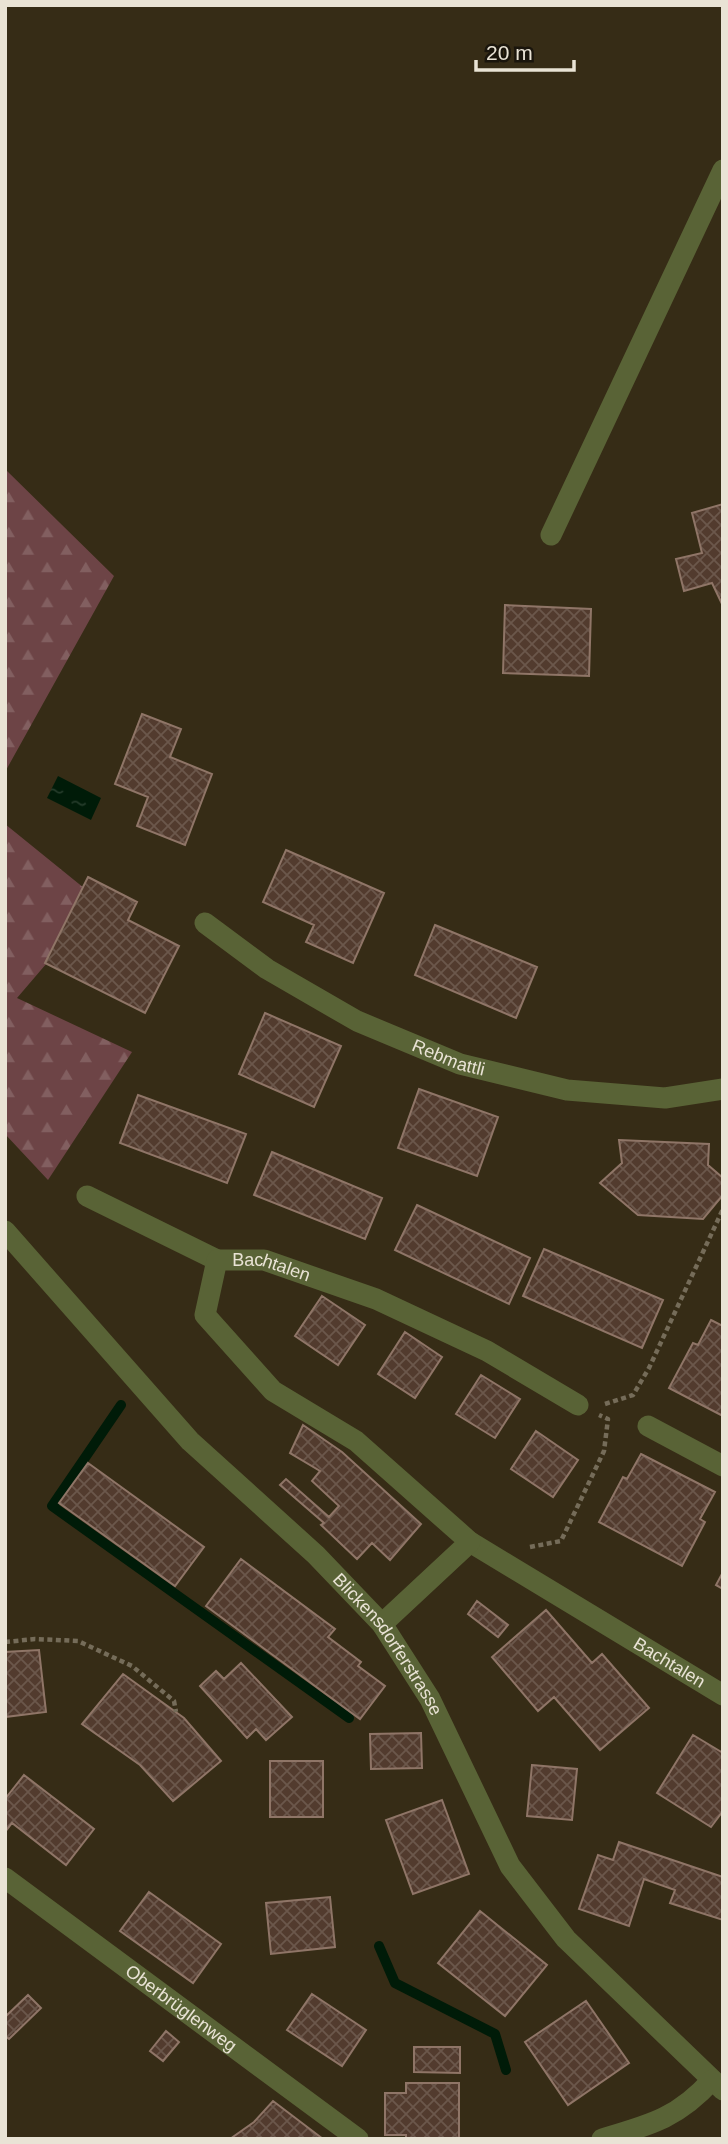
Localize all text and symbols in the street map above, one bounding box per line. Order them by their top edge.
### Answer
scale bar [476,28,574,72]
text: 20 m [486,41,533,64]
street label: Rebmattli [409,1035,487,1080]
street label: Bachtalen [232,1250,313,1285]
street label: Blickensdorferstrasse [329,1569,446,1718]
street label: Bachtalen [630,1633,709,1692]
street label: Oberbrüglenweg [122,1961,241,2056]

